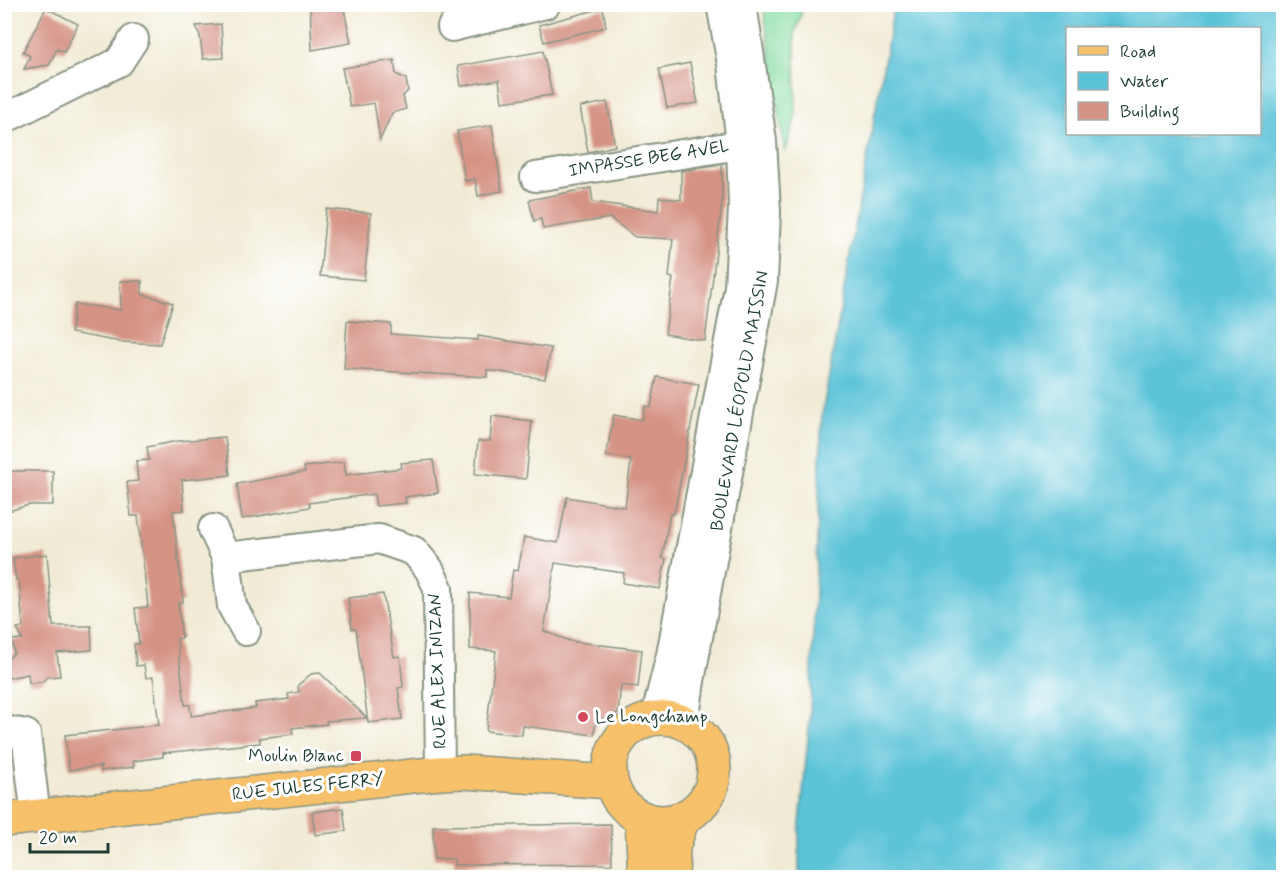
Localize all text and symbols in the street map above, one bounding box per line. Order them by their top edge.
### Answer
legend [1066,27,1261,135]
text: Road [1120,40,1156,64]
text: Water [1120,70,1169,94]
text: Building [1120,100,1180,126]
street label: IMPASSE BEG AVEL [567,134,731,184]
street label: BOULEVARD LÉOPOLD MAISSIN [705,269,775,533]
street label: RUE ALEX INIZAN [423,593,453,749]
place label: Le Longchamp [595,705,708,729]
marker: Le Longchamp [576,710,590,724]
place label: Moulin Blanc [248,744,344,768]
marker: Moulin Blanc [349,749,363,763]
street label: RUE JULES FERRY [231,767,385,807]
scale bar [30,816,108,854]
text: 20 m [39,826,77,850]

